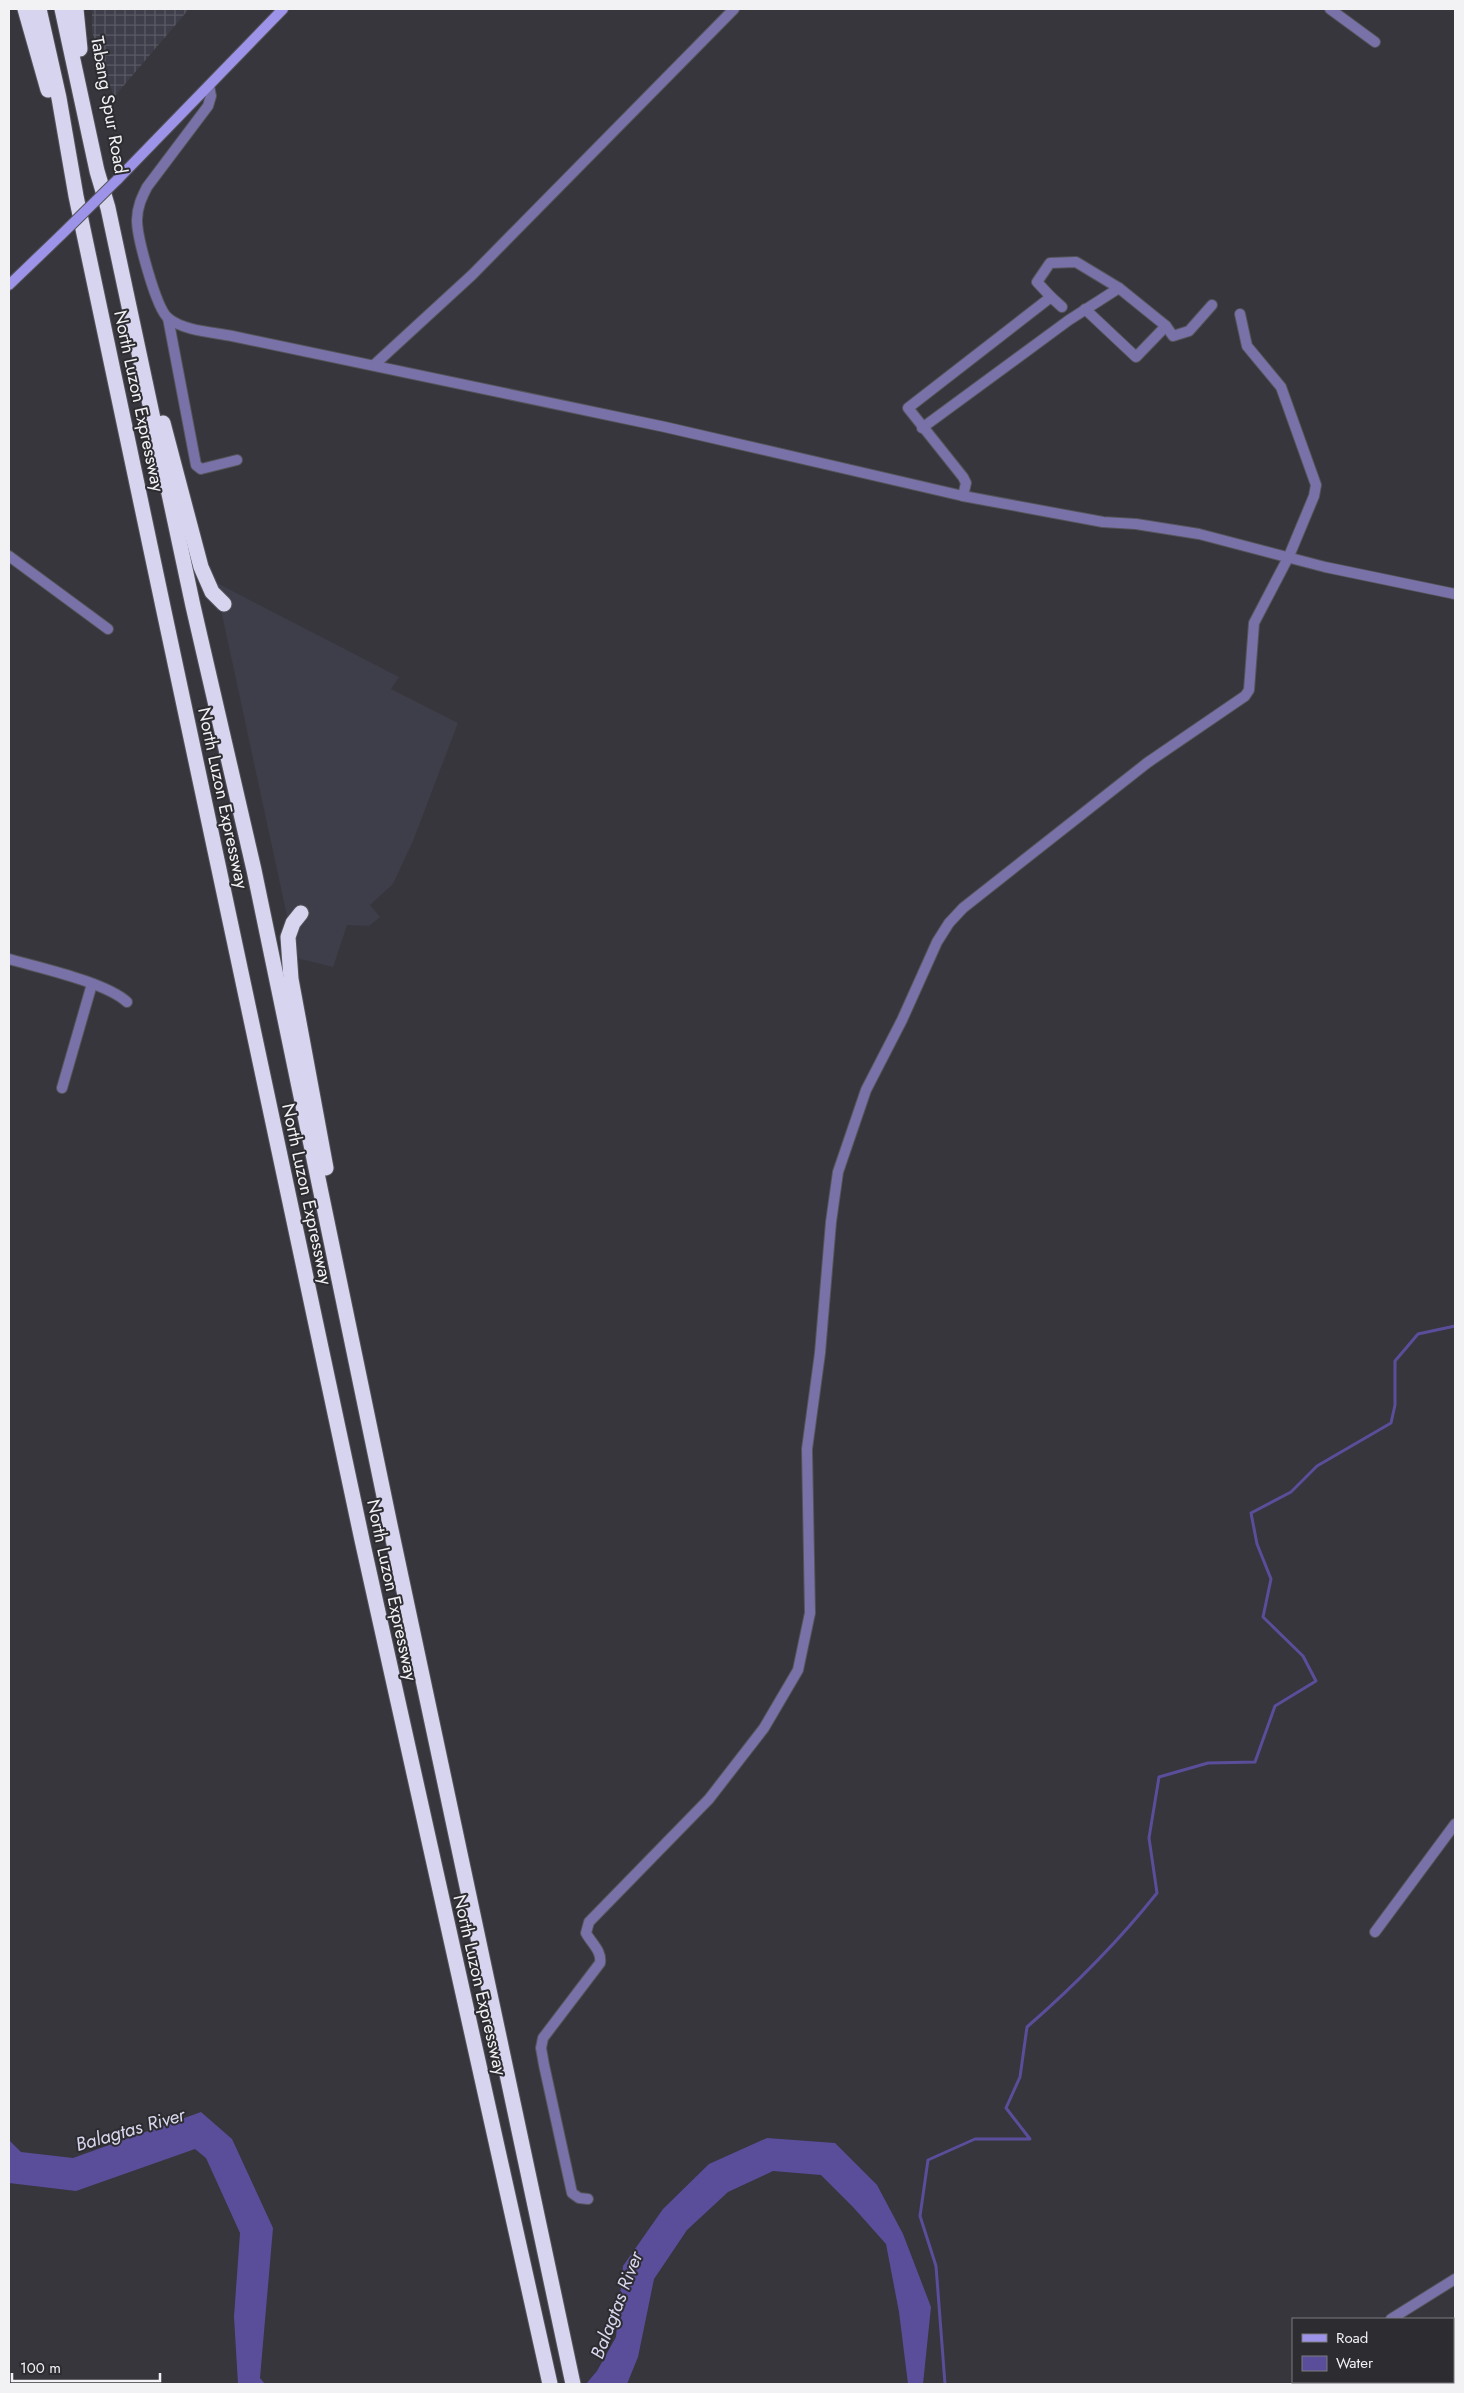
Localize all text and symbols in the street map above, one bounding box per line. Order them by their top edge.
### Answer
street label: Tabang Spur Road [84,34,134,176]
street label: North Luzon Expressway [107,308,171,494]
street label: North Luzon Expressway [191,705,255,891]
street label: North Luzon Expressway [275,1101,339,1287]
street label: North Luzon Expressway [360,1497,424,1683]
street label: North Luzon Expressway [447,1892,513,2078]
water label: Balagtas River [72,2100,190,2158]
water label: Balagtas River [584,2246,650,2363]
legend [1292,2318,1454,2383]
text: Road [1336,2327,1368,2349]
scale bar [12,2350,160,2382]
text: Water [1336,2352,1374,2374]
text: 100 m [20,2357,61,2379]

